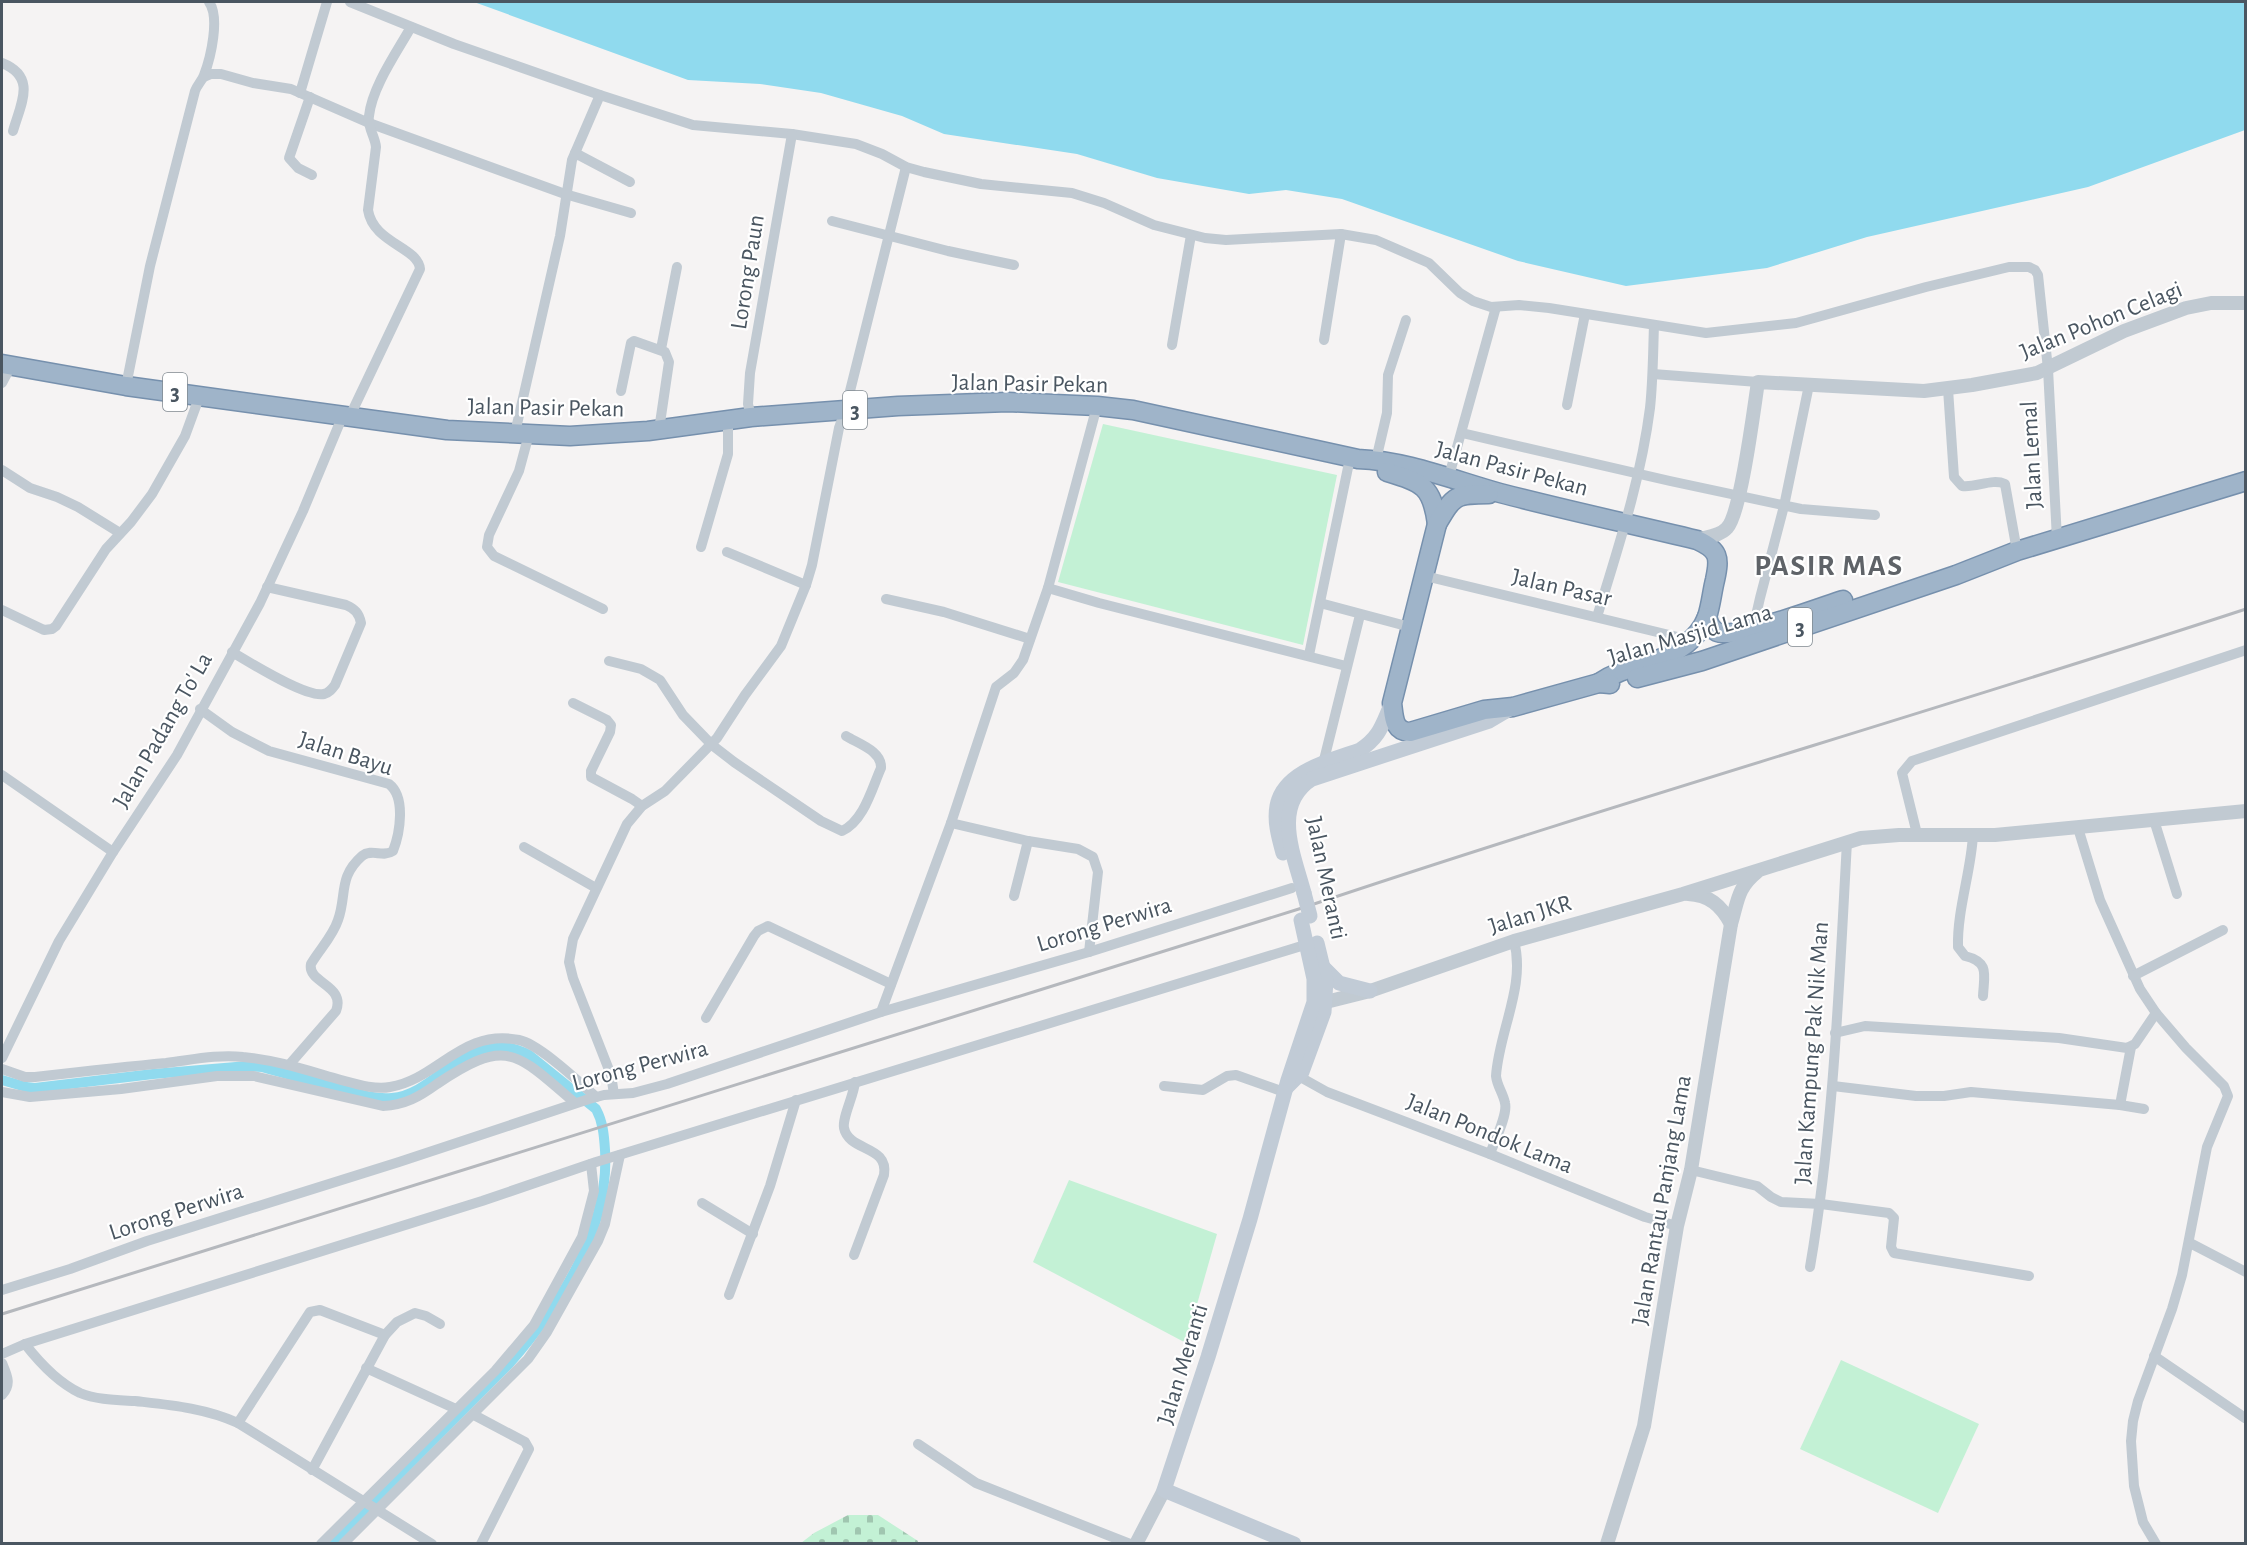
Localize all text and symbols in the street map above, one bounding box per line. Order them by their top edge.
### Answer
street label: Lorong Paun [727,213,769,331]
street label: Jalan Pohon Celagi [2017,278,2186,364]
street label: Jalan Pasir Pekan [951,371,1109,397]
road number: 3 [163,373,187,411]
road number: 3 [843,391,867,429]
street label: Jalan Pasir Pekan [467,395,625,421]
street label: Jalan Lemal [2017,400,2047,510]
street label: Jalan Pasir Pekan [1433,437,1591,501]
district label: PASIR MAS [1754,551,1904,581]
street label: Jalan Pasar [1510,565,1614,611]
street label: Jalan Masjid Lama [1605,600,1775,670]
road number: 3 [1788,608,1812,646]
street label: Jalan Padang To' La [109,649,217,812]
street label: Jalan Bayu [296,728,396,780]
street label: Jalan Meranti [1301,815,1351,942]
street label: Jalan JKR [1486,891,1574,939]
street label: Lorong Perwira [1034,893,1175,957]
street label: Jalan Kampung Pak Nik Man [1791,921,1833,1185]
street label: Lorong Perwira [570,1036,711,1096]
street label: Jalan Rantau Panjang Lama [1628,1073,1696,1327]
street label: Jalan Pondok Lama [1403,1090,1576,1178]
street label: Lorong Perwira [106,1179,246,1245]
street label: Jalan Meranti [1153,1301,1213,1428]

